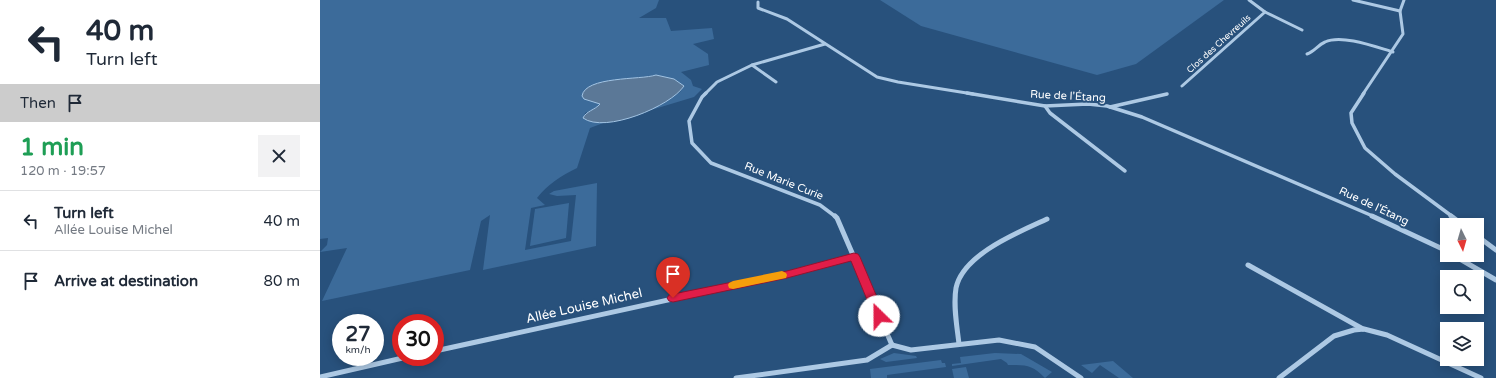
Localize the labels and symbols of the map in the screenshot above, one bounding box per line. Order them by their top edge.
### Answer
street label: Clos des Chevreuils [1185,12,1253,76]
street label: Rue de l'Étang [1030,87,1106,104]
street label: Rue Marie Curie [743,159,825,203]
street label: Rue de l'Étang [1337,183,1412,228]
north arrow [1440,218,1484,262]
pin [656,257,690,298]
street label: Allée Louise Michel [524,285,644,327]
position arrow [858,295,900,337]
speed limit sign: 30 [392,314,444,366]

